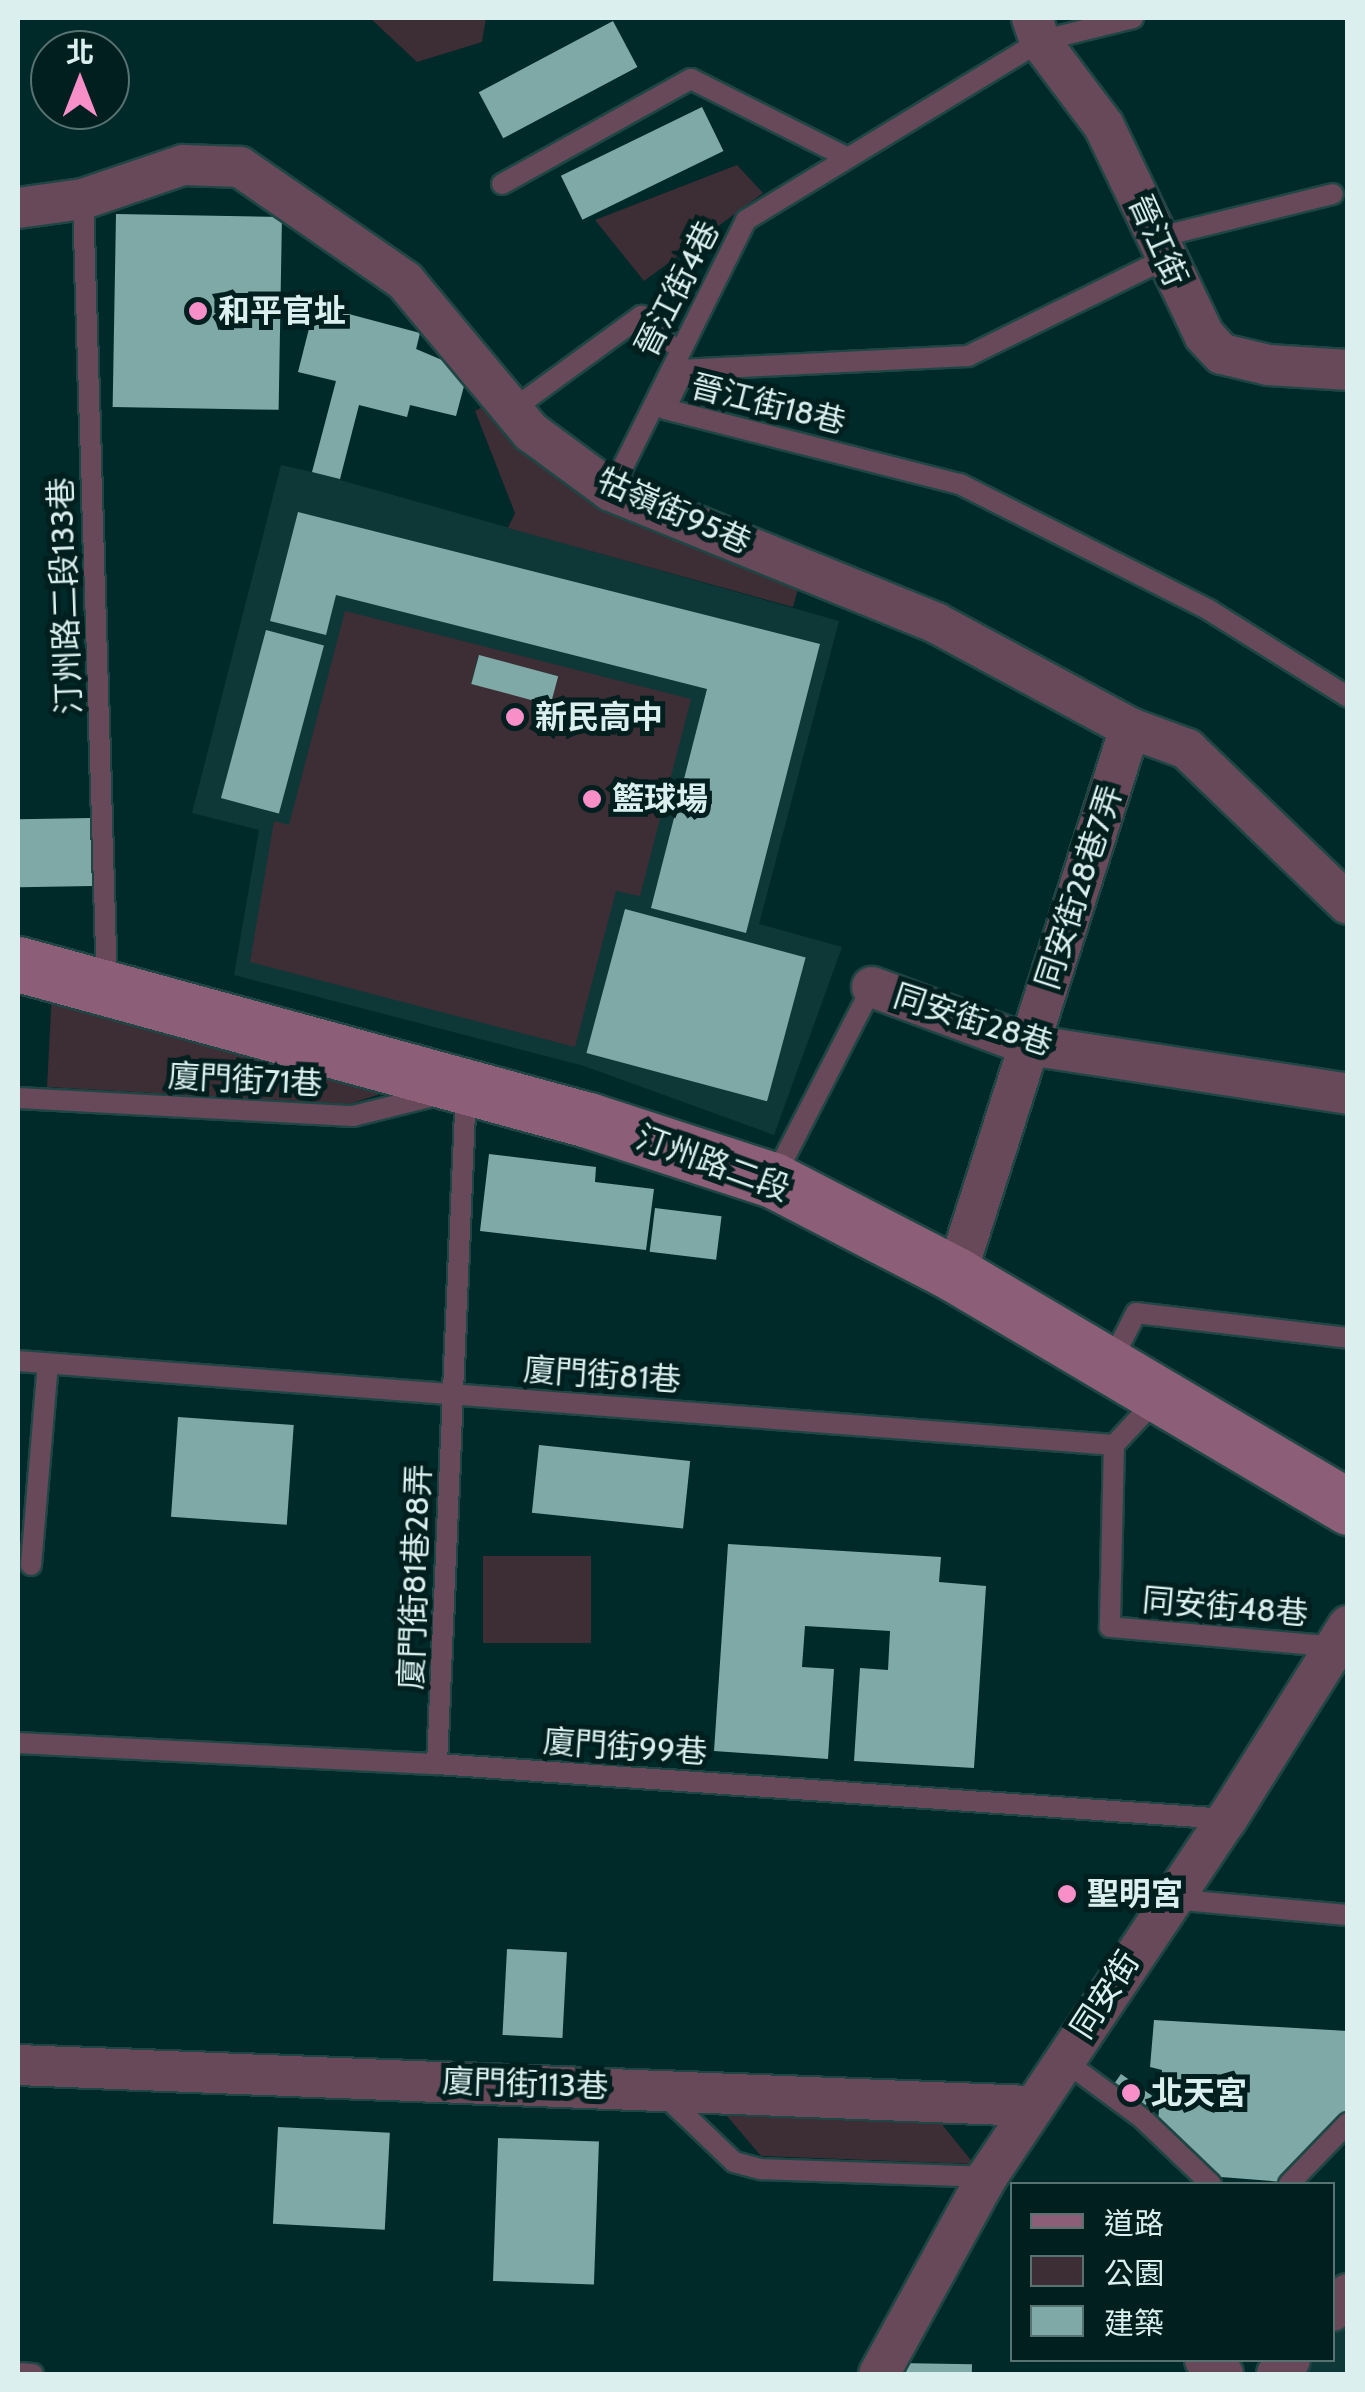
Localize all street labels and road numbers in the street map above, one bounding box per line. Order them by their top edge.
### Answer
street label: 晉江街 [1121,188,1195,292]
street label: 晉江街4巷 [627,215,727,363]
street label: 晉江街18巷 [687,366,849,442]
street label: 牯嶺街95巷 [592,460,756,562]
street label: 汀州路二段133巷 [42,477,88,715]
street label: 同安街28巷7弄 [1028,780,1130,994]
street label: 同安街28巷 [889,976,1057,1064]
street label: 廈門街71巷 [167,1057,323,1103]
street label: 汀州路二段 [631,1118,795,1208]
street label: 廈門街81巷 [522,1350,682,1400]
street label: 廈門街81巷28弄 [392,1463,438,1691]
street label: 同安街48巷 [1141,1581,1309,1633]
street label: 廈門街99巷 [542,1722,708,1772]
street label: 同安街 [1063,1944,1147,2046]
street label: 廈門街113巷 [441,2062,609,2106]

